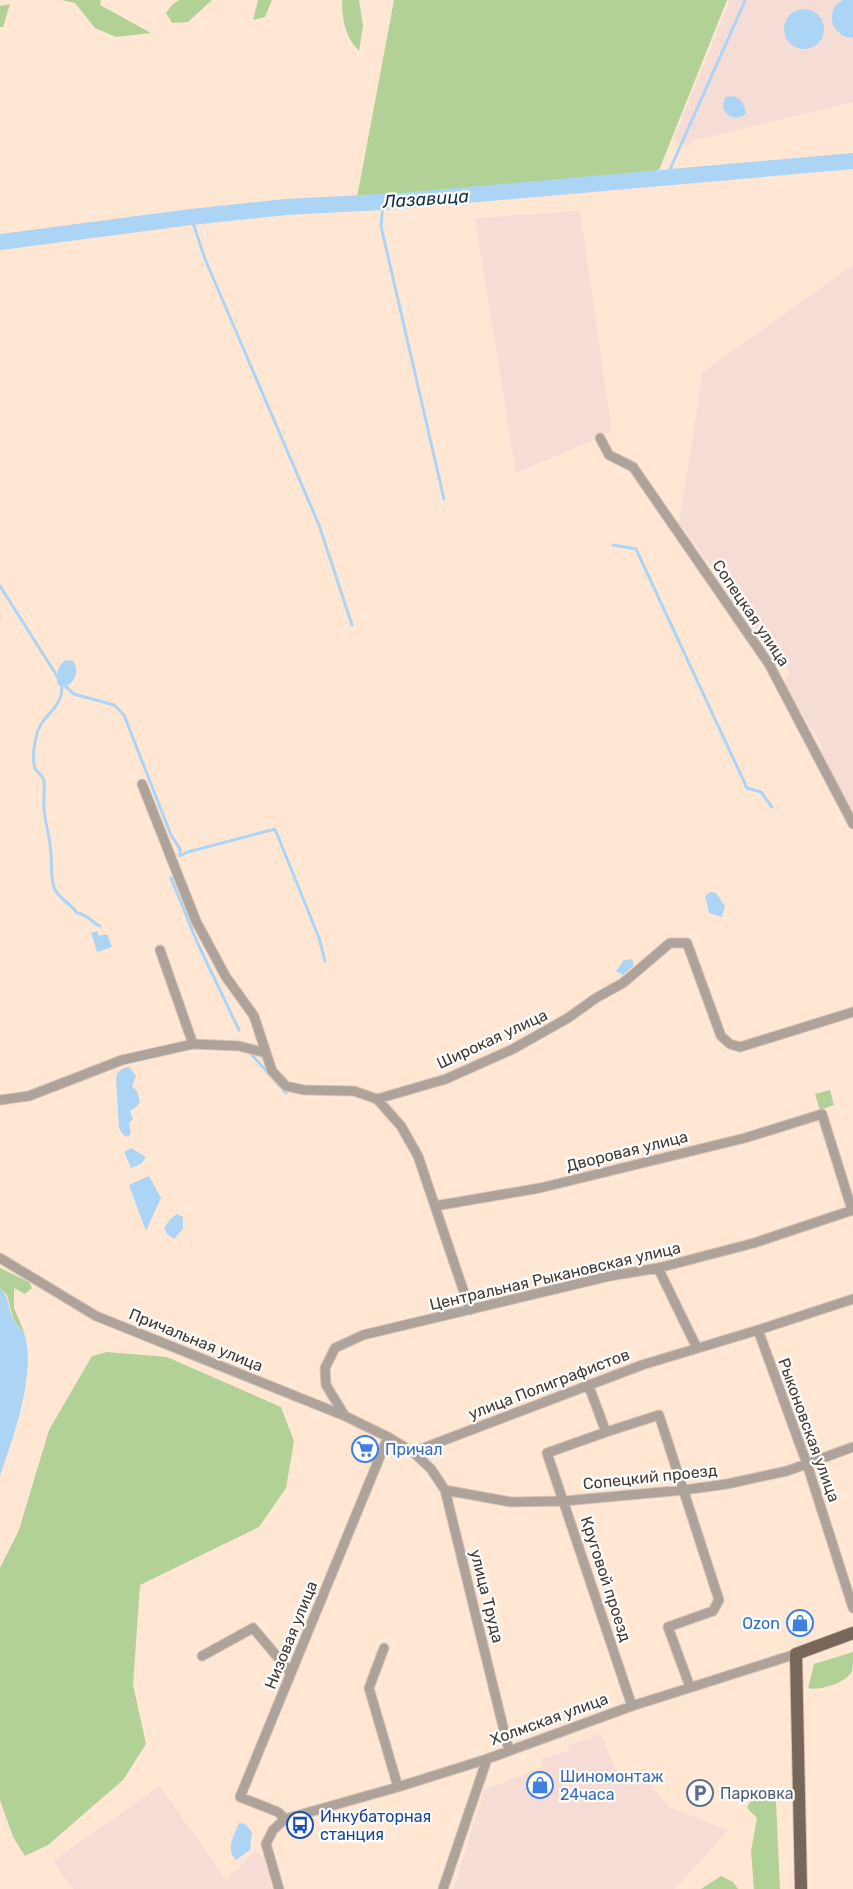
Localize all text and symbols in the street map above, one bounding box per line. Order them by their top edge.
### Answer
water label: Лазавица [381,185,470,213]
street label: Сопецкая улица [708,556,794,670]
street label: Широкая улица [434,1005,550,1073]
street label: Дворовая улица [564,1127,690,1175]
street label: Центральная Рыкановская улица [428,1238,682,1314]
street label: Причальная улица [126,1304,266,1376]
street label: улица Полиграфистов [466,1344,632,1424]
street label: Рыконовская улица [774,1355,844,1505]
supermarket icon: Причал [350,1434,380,1464]
place label: Причал [385,1440,443,1459]
street label: Сопецкий проезд [582,1460,719,1494]
street label: Круговой проезд [577,1514,635,1645]
street label: улица Труда [466,1547,508,1645]
street label: Низовая улица [261,1578,321,1692]
shop icon: Ozon [785,1608,815,1638]
place label: Ozon [742,1614,780,1633]
street label: Холмская улица [487,1689,611,1749]
place label: Шиномонтаж 24часа [560,1767,664,1804]
shop icon: Шиномонтаж 24часа [525,1770,555,1800]
parking icon: Парковка [685,1778,715,1808]
place label: Парковка [720,1784,794,1803]
place label: Инкубаторная станция [320,1807,431,1844]
bus stop icon: Инкубаторная станция [285,1810,315,1840]

